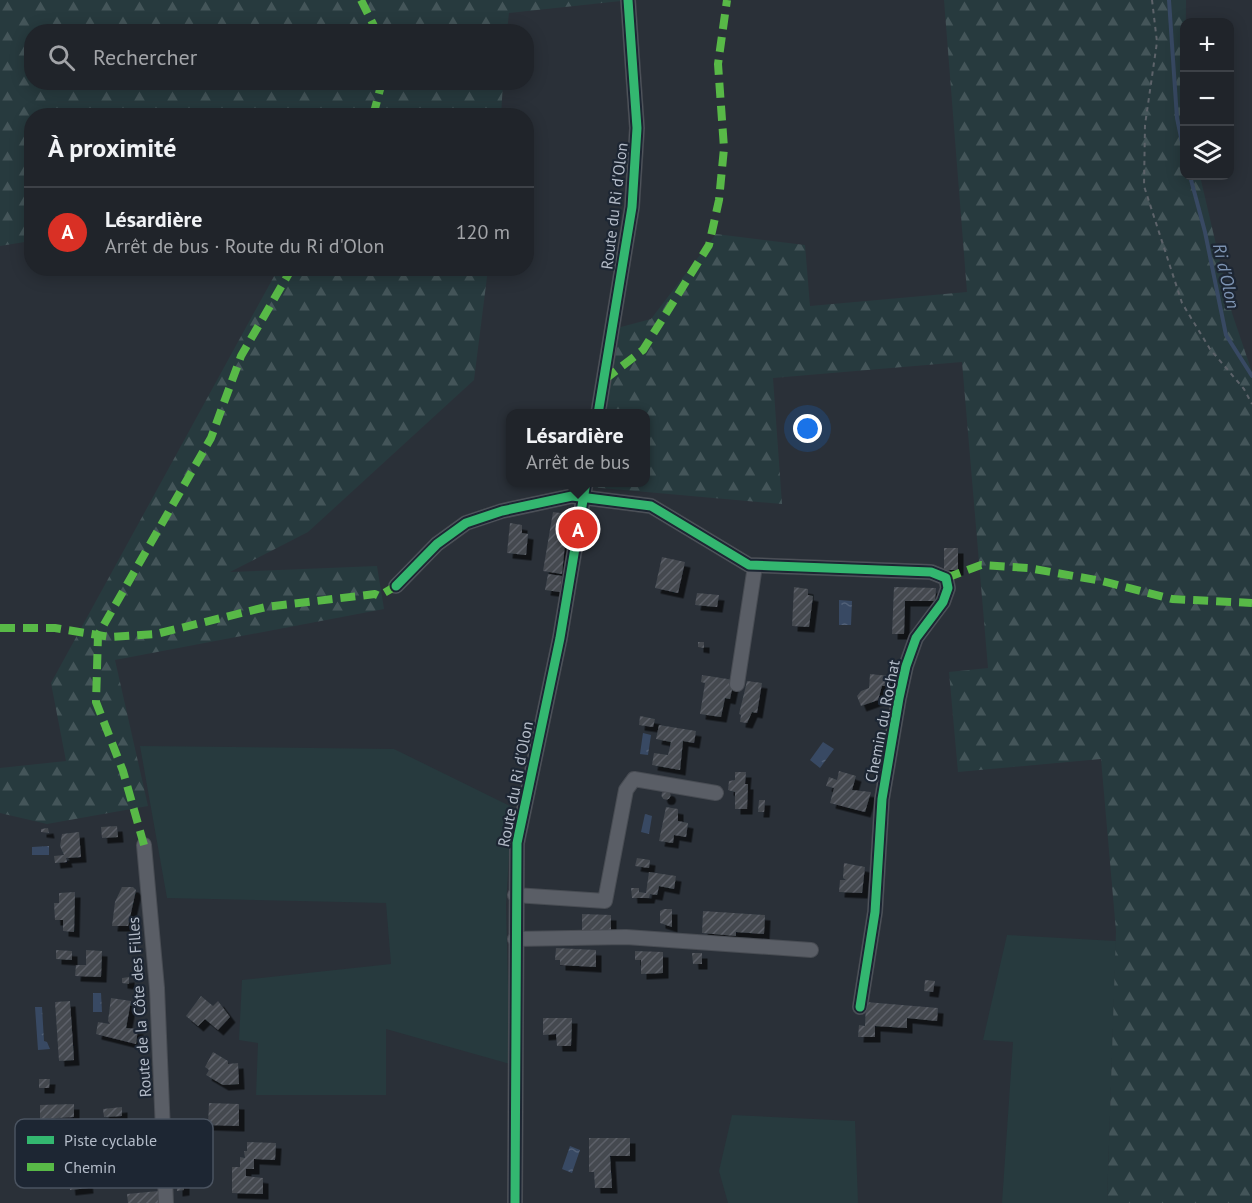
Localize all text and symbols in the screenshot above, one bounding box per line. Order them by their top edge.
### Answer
map controls [1180,18,1234,180]
button: + [1180,18,1234,72]
search box [24,24,534,90]
icon: search [45,41,78,74]
text: Rechercher [93,43,197,71]
button: − [1180,72,1234,126]
button: layers [1180,126,1234,180]
text: À proximité [48,131,176,164]
street label: Route du Ri d'Olon [596,141,632,271]
text: Lésardière [105,205,202,233]
text: A [61,219,74,245]
text: 120 m [456,219,510,245]
text: Arrêt de bus · Route du Ri d'Olon [105,233,384,259]
water label: Ri d'Olon [1208,241,1245,311]
popup [506,409,650,487]
your location [793,414,822,443]
text: Lésardière [526,421,624,449]
text: Arrêt de bus [526,449,630,475]
pin: A [558,506,598,552]
street label: Chemin du Rochat [860,657,904,784]
street label: Route du Ri d'Olon [493,719,537,849]
street label: Route de la Côte des Filles [123,916,155,1098]
legend [15,1119,213,1188]
text: Piste cyclable [64,1130,157,1150]
text: Chemin [64,1157,116,1177]

